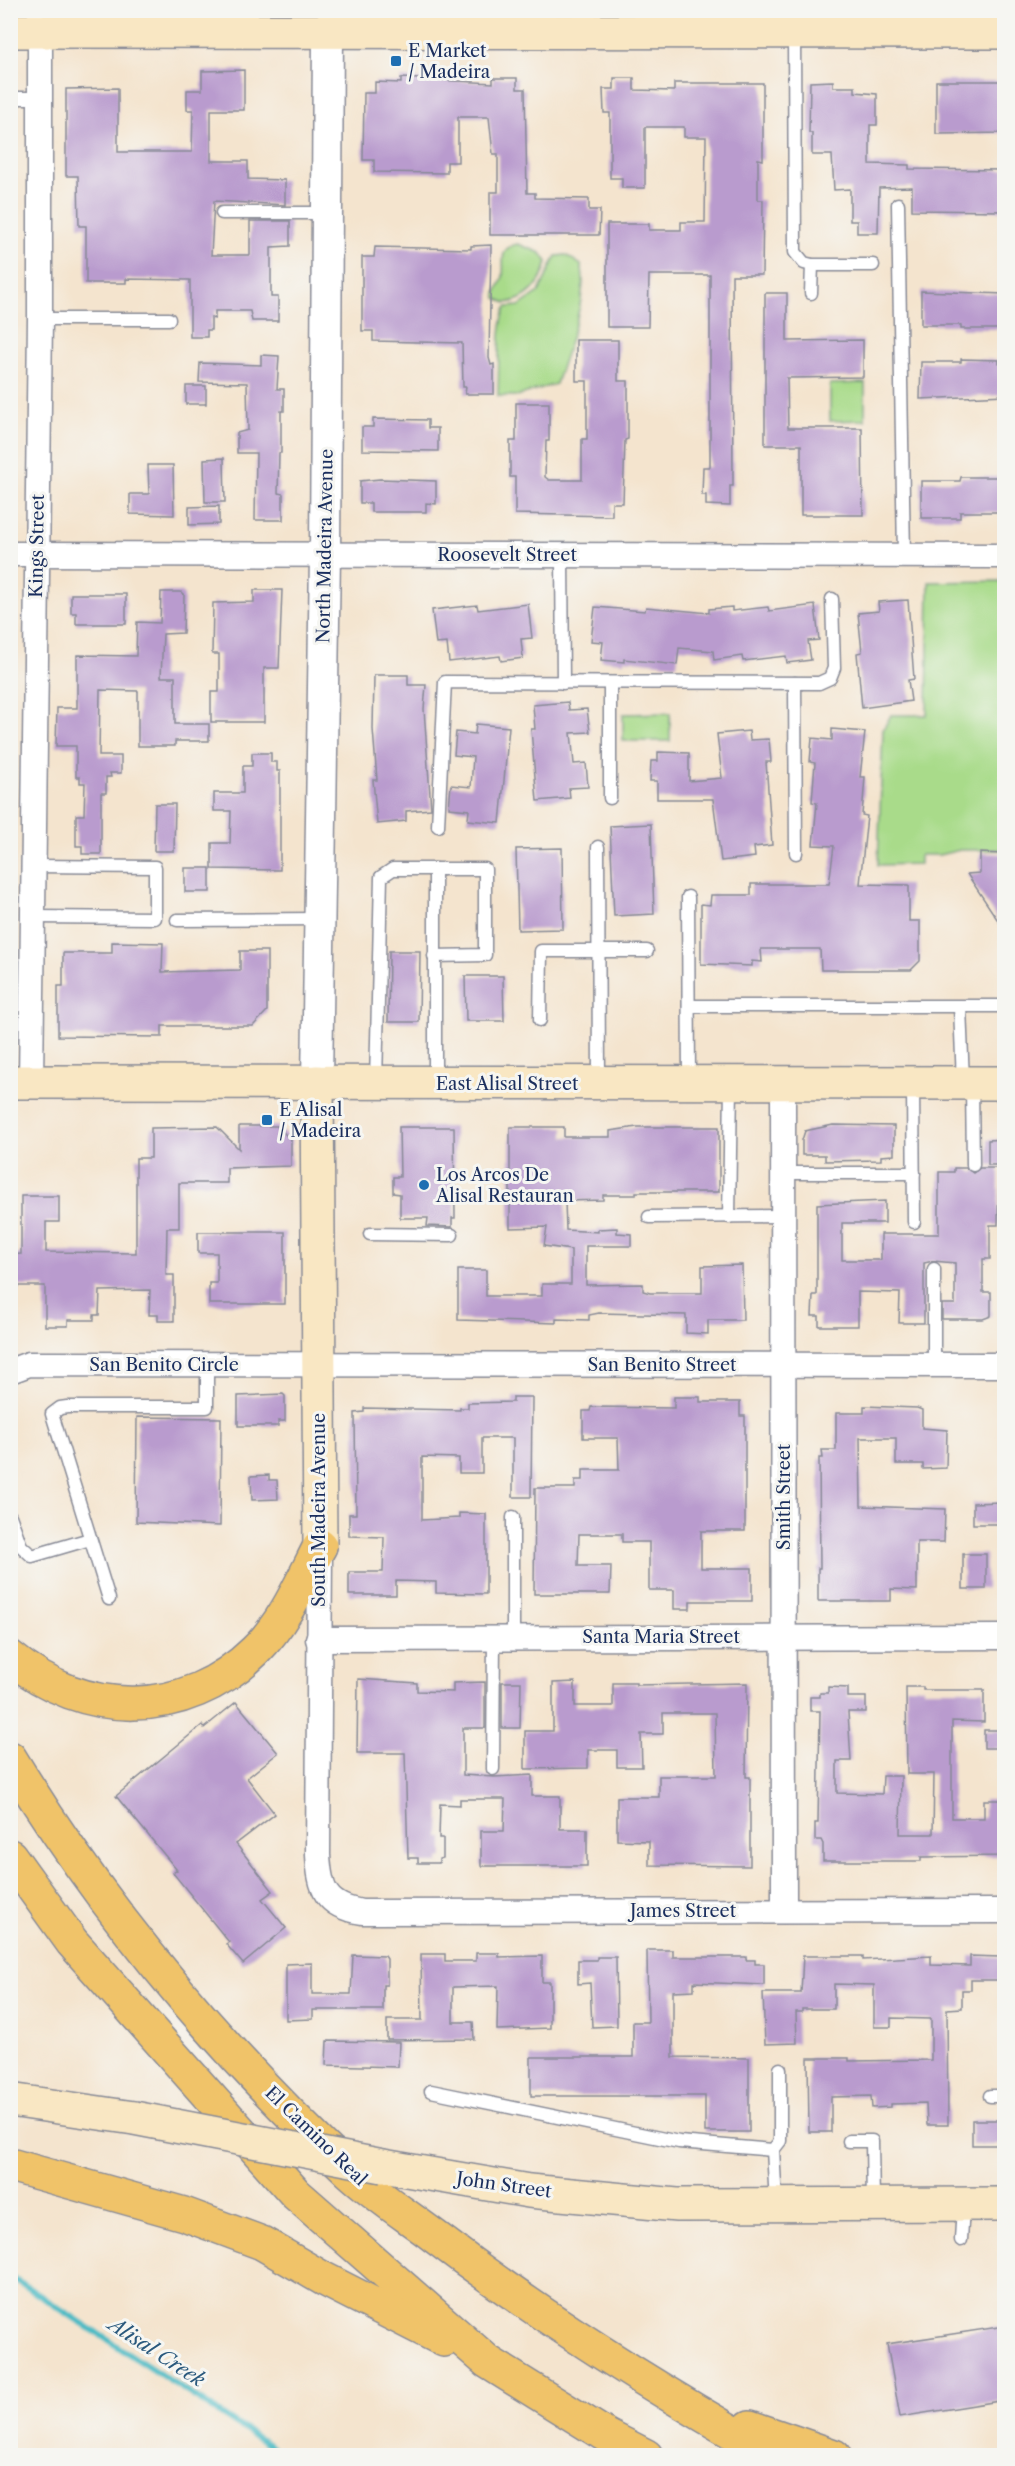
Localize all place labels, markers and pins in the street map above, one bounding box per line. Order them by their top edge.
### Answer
place label: E Market / Madeira [408,40,491,83]
marker: E Market / Madeira [389,54,403,68]
place label: E Alisal / Madeira [279,1099,362,1142]
marker: E Alisal / Madeira [260,1113,274,1127]
place label: Los Arcos De Alisal Restauran [435,1164,574,1207]
marker: Los Arcos De Alisal Restauran [417,1178,431,1192]

